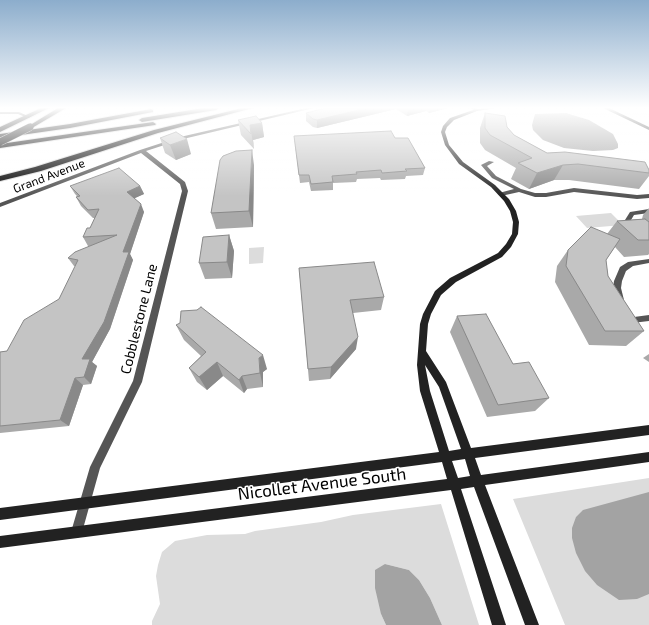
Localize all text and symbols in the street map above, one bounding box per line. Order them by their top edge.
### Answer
street label: Grand Avenue [11,156,87,196]
street label: Cobblestone Lane [117,262,161,376]
street label: Nicollet Avenue South [237,464,407,504]

